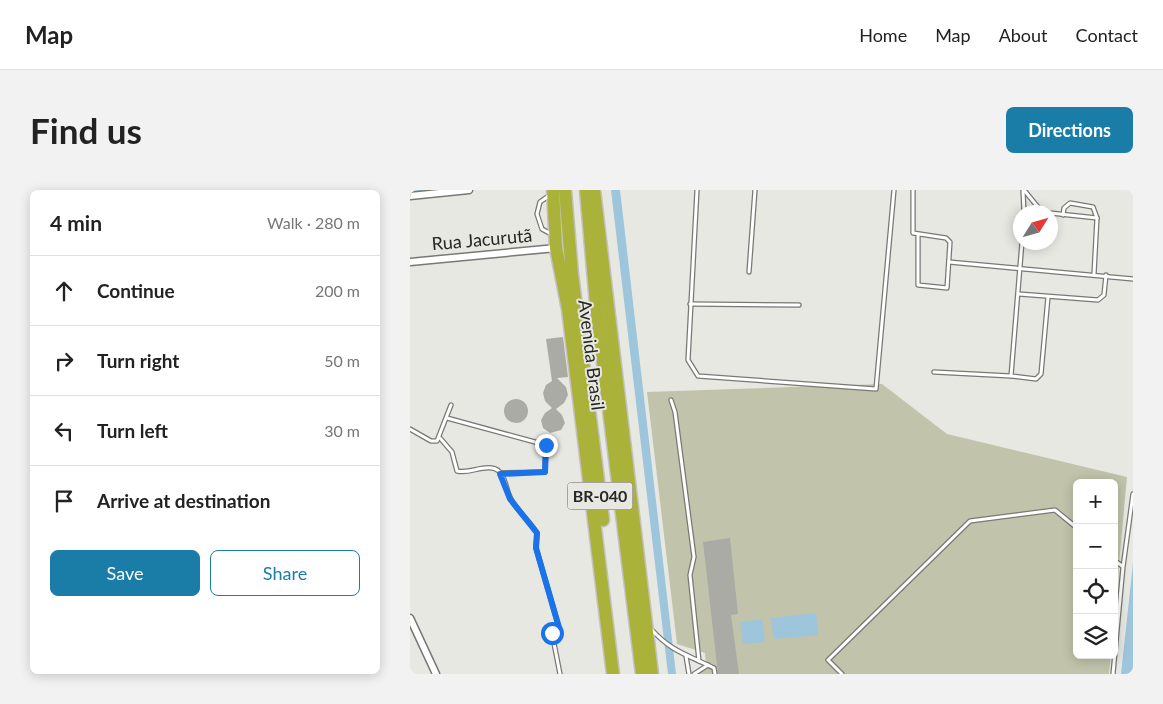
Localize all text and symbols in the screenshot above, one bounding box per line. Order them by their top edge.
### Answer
text: Map [25,20,73,49]
text: Home [859,24,907,46]
text: Map [935,24,971,46]
text: About [999,24,1048,46]
text: Contact [1076,24,1138,46]
button: Directions [1006,107,1133,153]
text: Find us [30,109,142,151]
north arrow [1013,205,1058,250]
text: 4 min [50,210,102,235]
text: Walk · 280 m [267,213,360,232]
street label: Rua Jacurutã [431,224,533,254]
icon: ahead [50,277,78,305]
text: Continue [97,279,175,302]
text: 200 m [315,281,360,300]
street label: Avenida Brasil [574,298,610,411]
icon: right [50,347,78,375]
text: Turn right [97,349,179,372]
text: 50 m [324,351,360,370]
icon: left [50,417,78,445]
text: Turn left [97,419,168,442]
text: 30 m [324,421,360,440]
route end [535,434,558,457]
map controls [1073,479,1118,659]
button: + [1073,479,1118,524]
road number: BR-040 [568,482,632,510]
icon: arrive [50,487,78,515]
text: Arrive at destination [97,489,270,512]
button: − [1073,524,1118,569]
button: Save [50,550,200,596]
button: Share [210,550,360,596]
button: locate [1073,569,1118,614]
button: layers [1073,614,1118,659]
route start [541,622,564,645]

